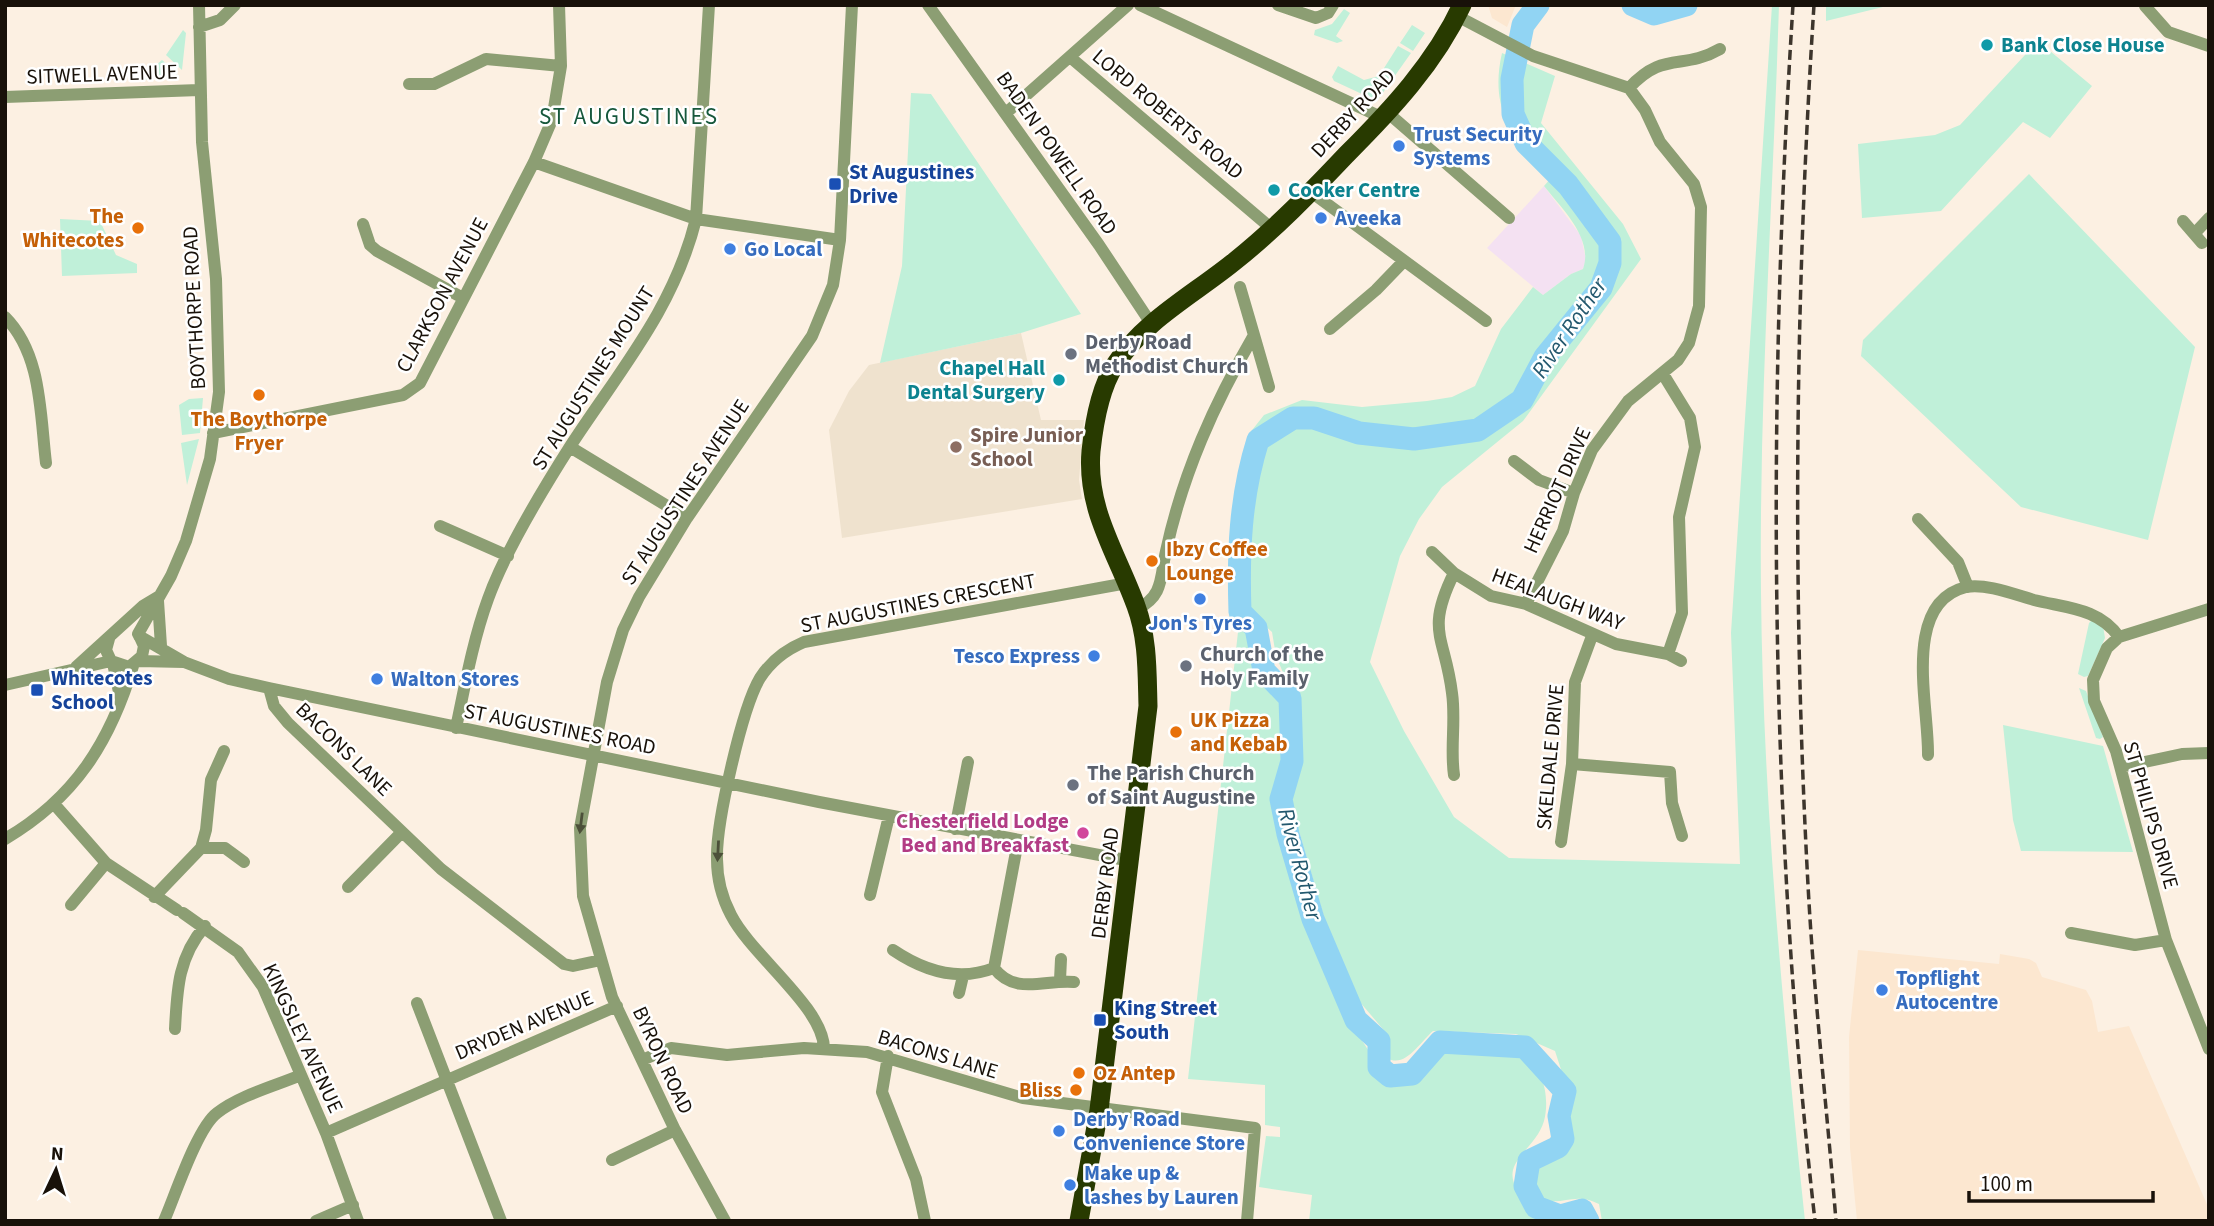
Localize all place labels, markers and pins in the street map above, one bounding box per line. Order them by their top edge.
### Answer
place label: Bank Close House [2001,30,2165,60]
marker: Bank Close House [1979,37,1995,53]
place label: Trust Security Systems [1413,119,1543,173]
marker: Trust Security Systems [1391,138,1407,154]
place label: St Augustines Drive [849,157,974,211]
place label: Cooker Centre [1288,175,1420,205]
marker: St Augustines Drive [827,176,843,192]
marker: Cooker Centre [1266,182,1282,198]
place label: The Whitecotes [22,201,124,255]
place label: Aveeka [1334,203,1402,233]
marker: Aveeka [1313,210,1329,226]
marker: The Whitecotes [130,220,146,236]
place label: Go Local [744,234,822,264]
marker: Go Local [722,241,738,257]
place label: Derby Road Methodist Church [1085,327,1248,381]
marker: Derby Road Methodist Church [1063,346,1079,362]
place label: Chapel Hall Dental Surgery [907,353,1045,407]
marker: Chapel Hall Dental Surgery [1051,372,1067,388]
marker: The Boythorpe Fryer [251,387,267,403]
place label: The Boythorpe Fryer [191,404,328,458]
place label: Spire Junior School [970,420,1084,474]
marker: Spire Junior School [948,439,964,455]
place label: Ibzy Coffee Lounge [1166,534,1268,588]
marker: Ibzy Coffee Lounge [1144,553,1160,569]
marker: Jon's Tyres [1192,591,1208,607]
place label: Jon's Tyres [1148,608,1252,638]
place label: Church of the Holy Family [1200,639,1324,693]
place label: Tesco Express [954,641,1080,671]
marker: Tesco Express [1086,648,1102,664]
marker: Church of the Holy Family [1178,658,1194,674]
place label: Whitecotes School [51,663,153,717]
place label: Walton Stores [391,664,519,694]
marker: Walton Stores [369,671,385,687]
marker: Whitecotes School [29,682,45,698]
place label: UK Pizza and Kebab [1190,705,1288,759]
marker: UK Pizza and Kebab [1168,724,1184,740]
place label: The Parish Church of Saint Augustine [1087,758,1256,812]
marker: The Parish Church of Saint Augustine [1065,777,1081,793]
place label: Chesterfield Lodge Bed and Breakfast [896,806,1069,860]
marker: Chesterfield Lodge Bed and Breakfast [1075,825,1091,841]
place label: Topflight Autocentre [1895,963,1999,1017]
marker: Topflight Autocentre [1874,982,1890,998]
place label: King Street South [1114,993,1217,1047]
marker: King Street South [1092,1012,1108,1028]
place label: Oz Antep [1093,1058,1176,1088]
marker: Oz Antep [1071,1065,1087,1081]
place label: Bliss [1019,1075,1062,1105]
marker: Bliss [1068,1082,1084,1098]
place label: Derby Road Convenience Store [1073,1104,1245,1158]
marker: Derby Road Convenience Store [1051,1123,1067,1139]
place label: Make up & lashes by Lauren [1084,1158,1239,1212]
marker: Make up & lashes by Lauren [1062,1177,1078,1193]

